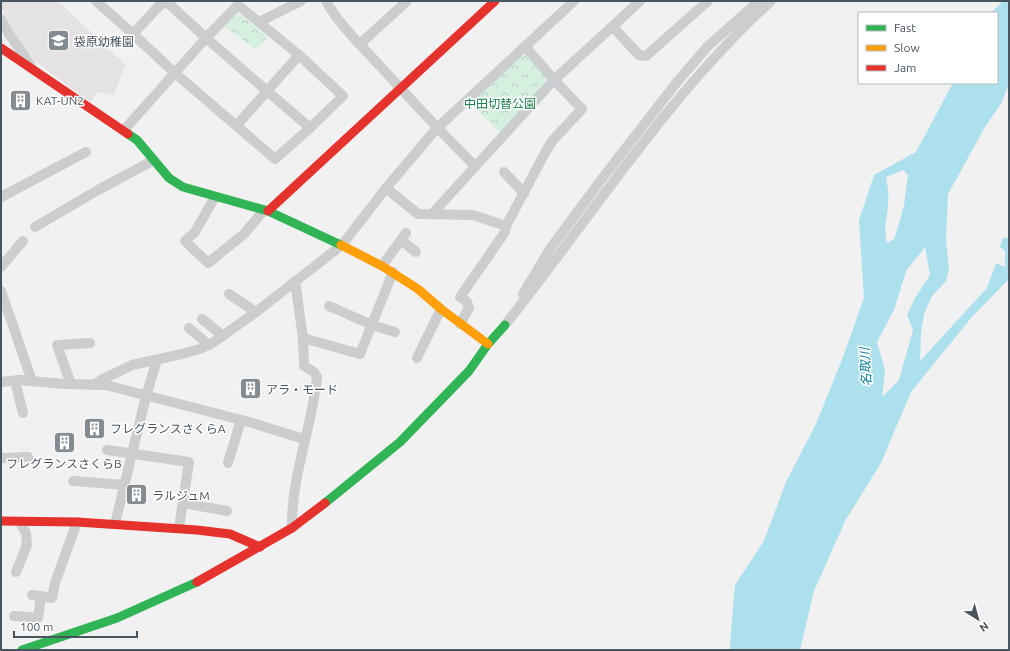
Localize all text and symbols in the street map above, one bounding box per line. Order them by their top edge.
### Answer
legend [858,12,998,84]
text: Fast [894,21,916,34]
school or university icon: 袋原幼稚園 [46,28,72,54]
place label: 袋原幼稚園 [73,35,134,48]
text: Slow [894,41,920,54]
text: Jam [894,61,916,74]
building icon: KAT-UN2 [8,87,34,113]
place label: KAT-UN2 [36,94,84,107]
park label: 中田切替公園 [464,97,536,110]
water label: 名取川 [857,345,873,387]
building icon: アラ・モード [237,376,263,402]
place label: アラ・モード [266,383,338,396]
building icon: フレグランスさくらA [81,415,107,441]
place label: フレグランスさくらA [110,422,226,435]
building icon: フレグランスさくらB [51,429,77,455]
place label: フレグランスさくらB [6,457,122,470]
building icon: ラルジュM [124,482,150,508]
place label: ラルジュM [152,489,210,502]
north arrow [958,599,998,639]
scale bar [14,613,137,639]
text: 100 m [20,620,53,633]
text: N [977,620,991,634]

